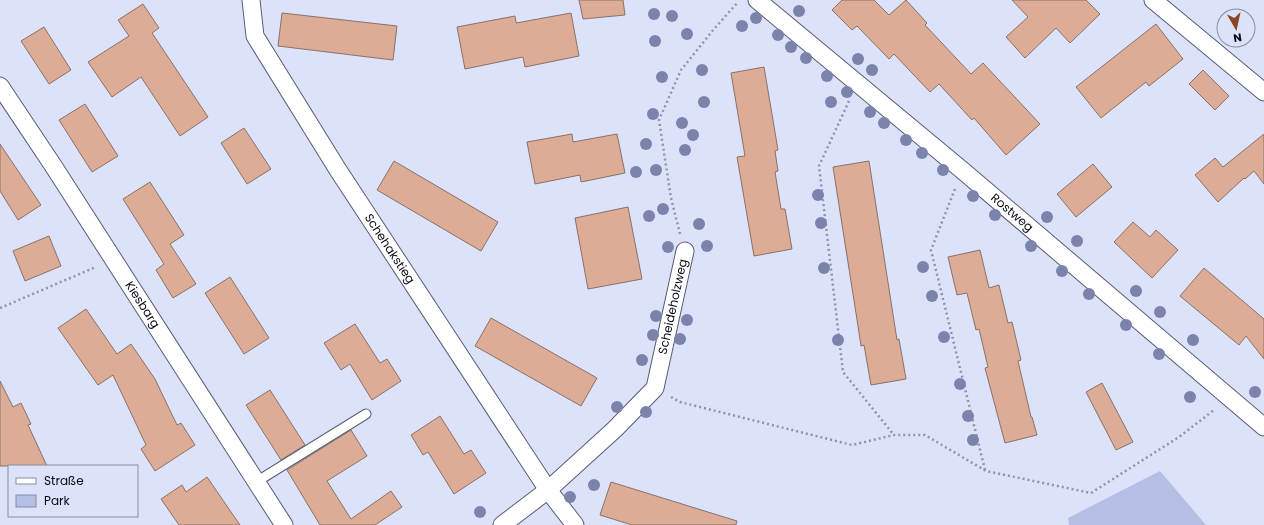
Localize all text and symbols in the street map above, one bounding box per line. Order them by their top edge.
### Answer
north arrow [1216,8,1256,48]
text: N [1232,29,1243,46]
street label: Rostweg [987,189,1037,235]
street label: Schehakstieg [361,210,419,287]
street label: Scheideholzweg [654,257,691,356]
street label: Kiesbarg [121,278,164,331]
legend [8,465,138,517]
text: Straße [44,472,84,489]
text: Park [44,492,71,509]

